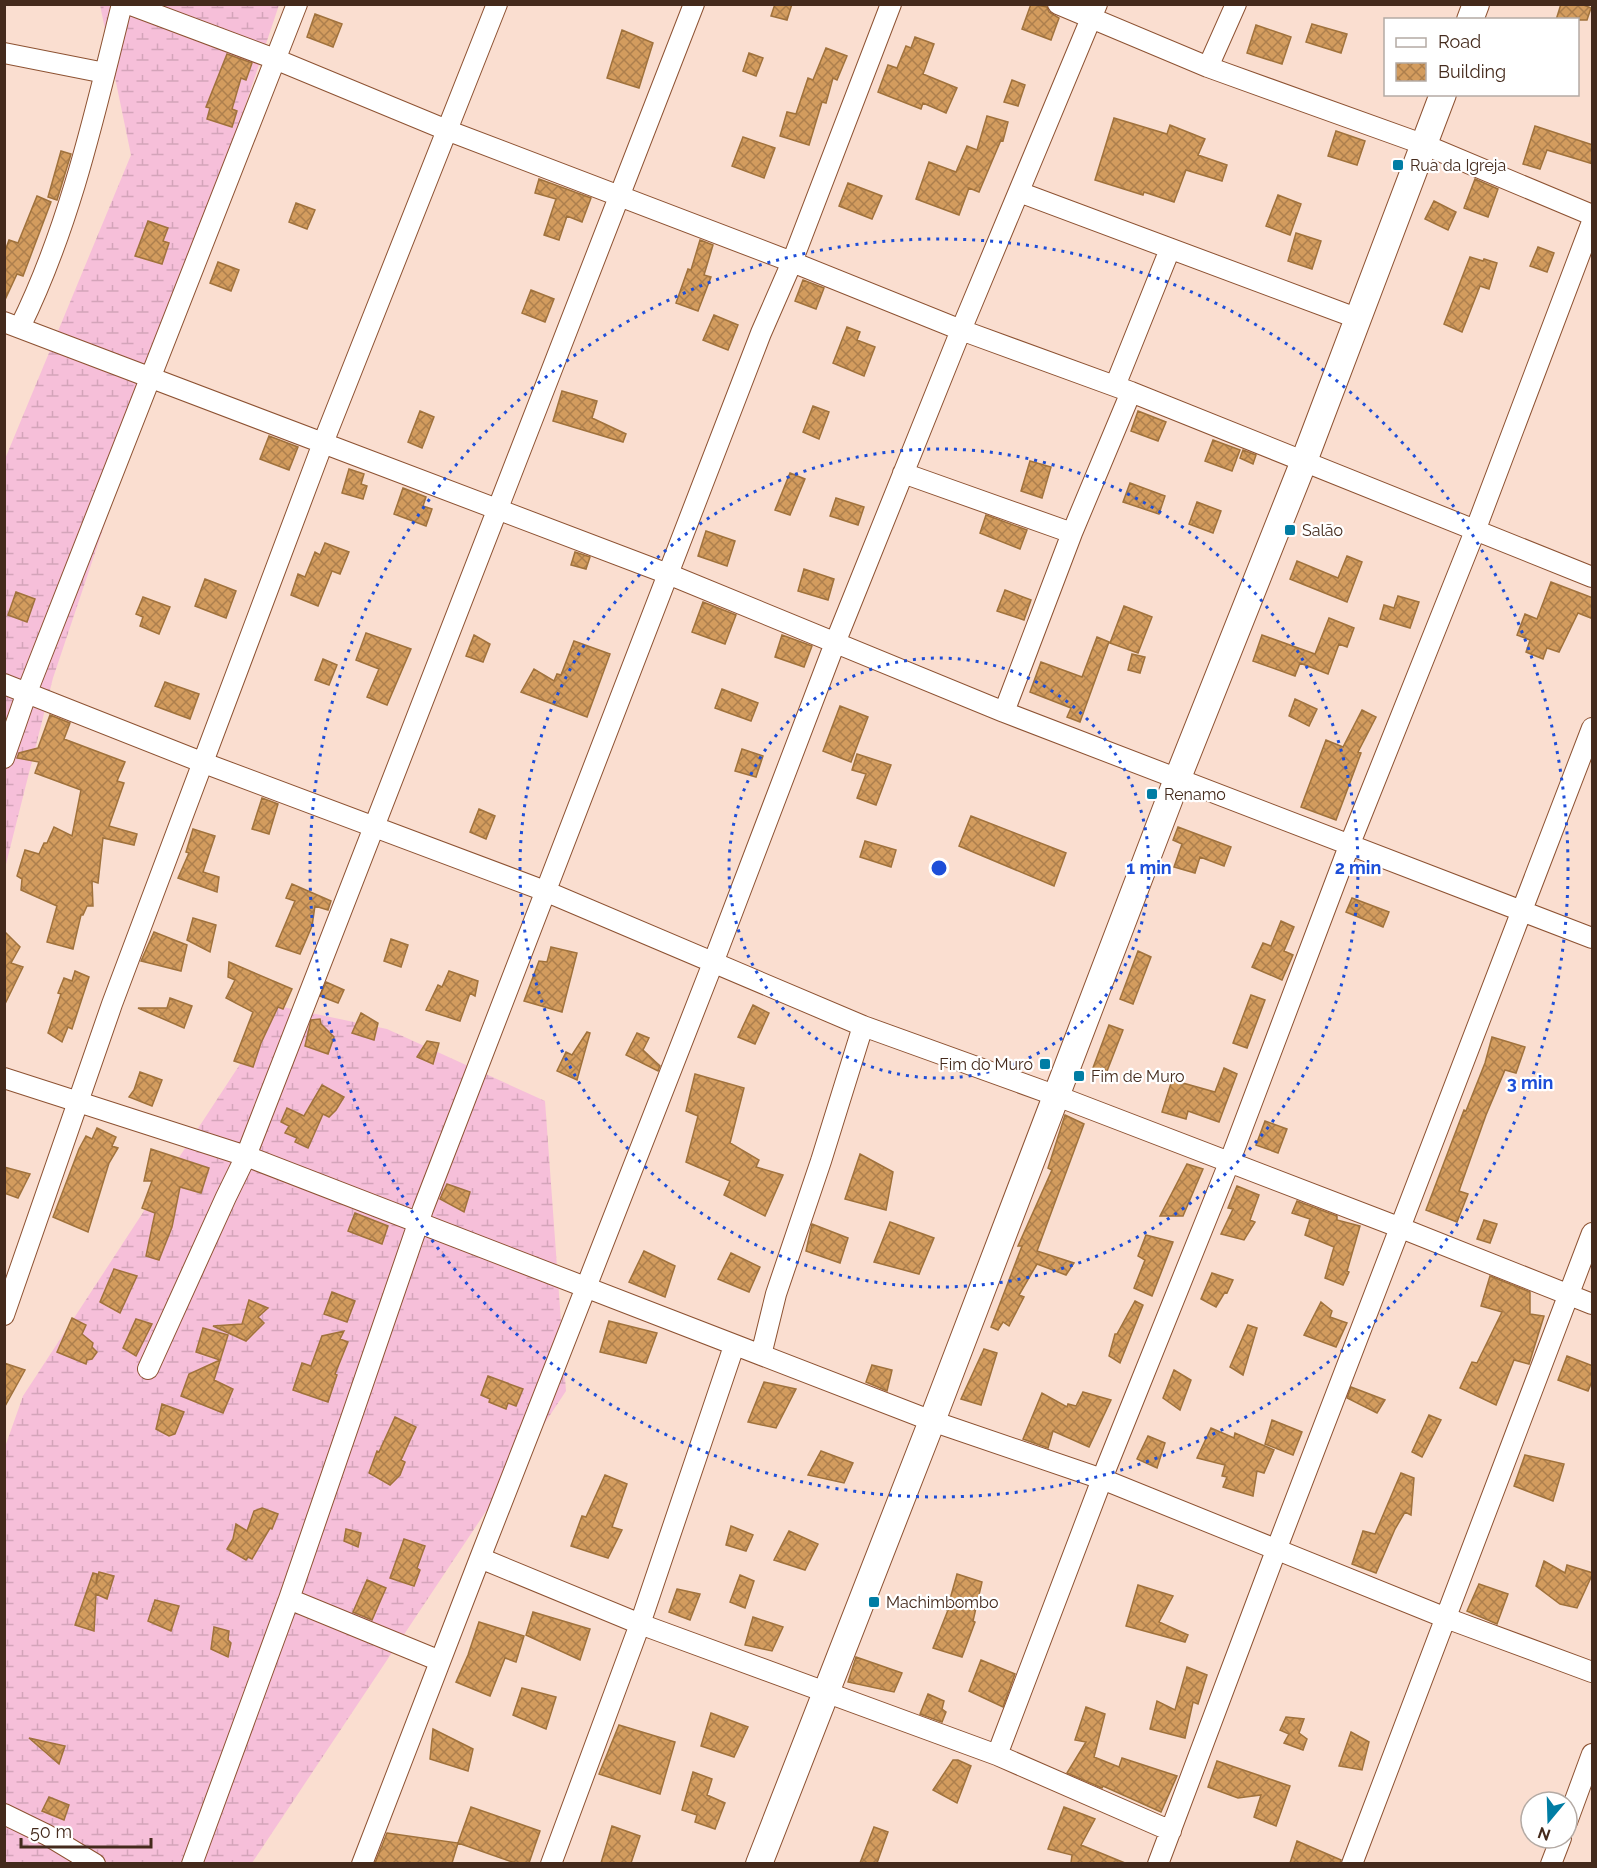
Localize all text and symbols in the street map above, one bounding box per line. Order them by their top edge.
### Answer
legend [1384,18,1579,96]
text: Road [1438,31,1481,52]
text: Building [1438,61,1506,82]
place label: Rua da Igreja [1410,156,1506,175]
marker: Rua da Igreja [1391,158,1405,172]
place label: Salão [1302,521,1343,540]
marker: Salão [1283,523,1297,537]
place label: Renamo [1164,785,1226,804]
marker: Renamo [1145,787,1159,801]
text: 1 min [1126,857,1172,878]
text: 2 min [1335,857,1381,878]
centre of rings [929,858,949,878]
place label: Fim do Muro [939,1055,1033,1074]
marker: Fim do Muro [1038,1057,1052,1071]
place label: Fim de Muro [1091,1067,1185,1086]
marker: Fim de Muro [1072,1069,1086,1083]
text: 3 min [1507,1072,1553,1093]
place label: Machimbombo [886,1593,998,1612]
marker: Machimbombo [867,1595,881,1609]
north arrow [1519,1790,1579,1850]
scale bar [21,1811,152,1849]
text: 50 m [30,1821,72,1842]
text: N [1535,1823,1553,1845]

